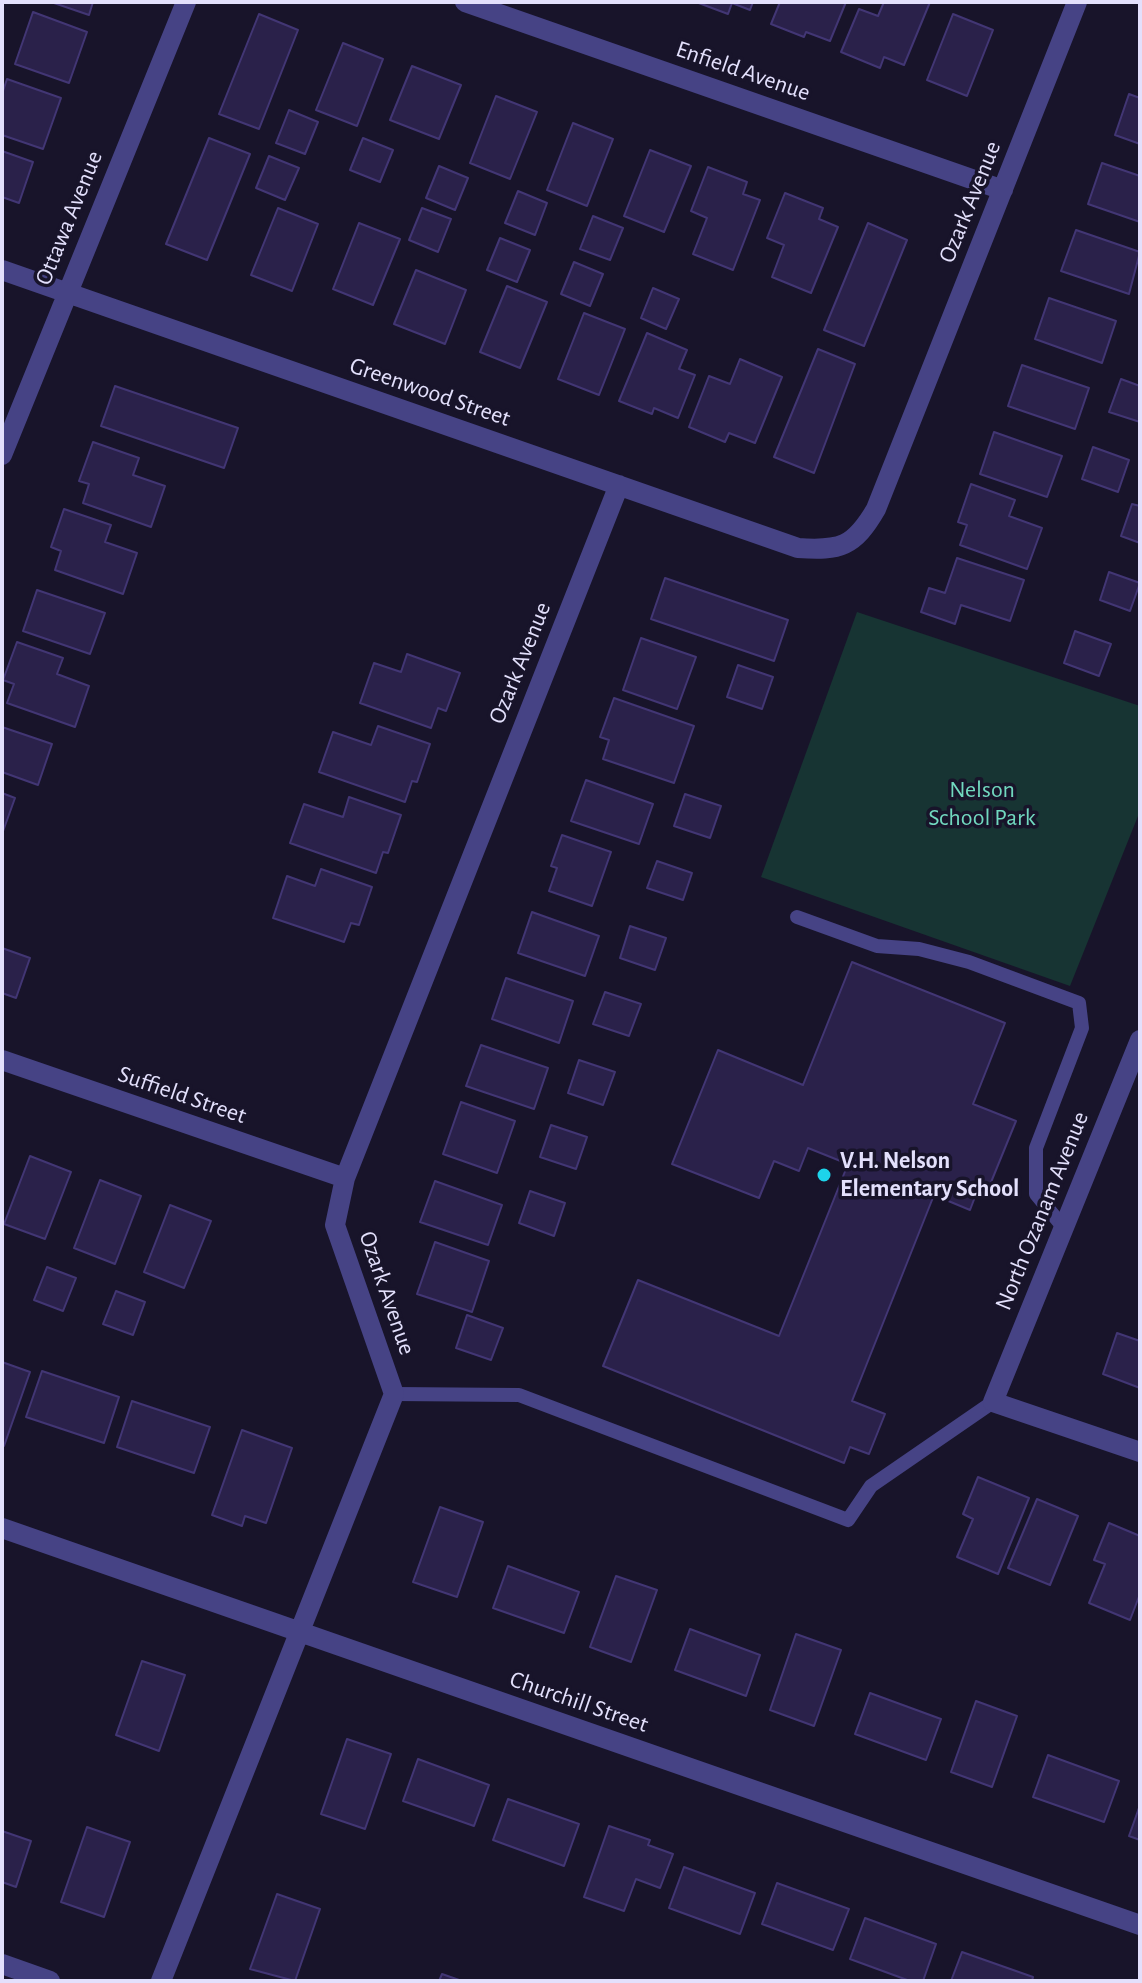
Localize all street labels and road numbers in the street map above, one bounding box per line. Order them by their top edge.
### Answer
street label: Enfield Avenue [672,35,814,107]
street label: Ozark Avenue [933,137,1007,267]
street label: Ottawa Avenue [29,147,109,289]
street label: Greenwood Street [346,351,514,433]
street label: Ozark Avenue [483,598,557,728]
street label: Suffield Street [114,1060,250,1130]
street label: North Ozanam Avenue [989,1107,1095,1315]
street label: Ozark Avenue [352,1228,422,1358]
street label: Churchill Street [506,1665,652,1739]

